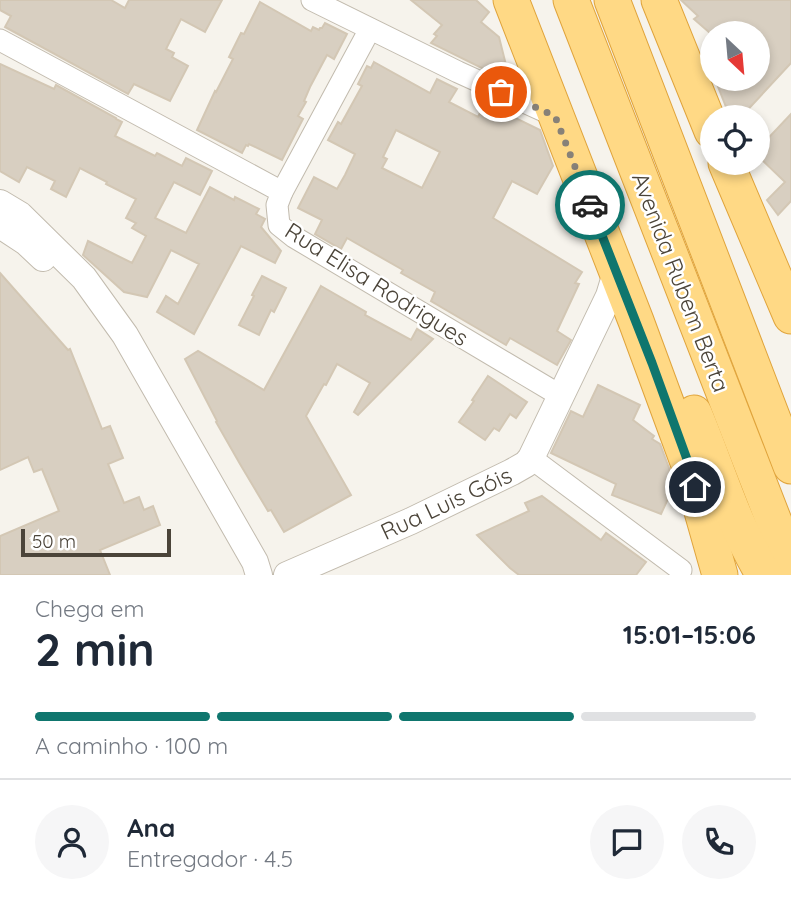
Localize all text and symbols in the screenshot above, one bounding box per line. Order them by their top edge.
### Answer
north arrow [700,21,770,91]
map controls [700,21,770,175]
pin [471,62,531,122]
icon: bag [482,73,520,111]
button: locate [700,105,770,175]
street label: Avenida Rubem Berta [626,168,736,396]
courier [555,170,625,240]
icon: car [571,186,609,224]
street label: Rua Elisa Rodrigues [280,216,474,352]
pin [665,457,725,517]
street label: Rua Luis Góis [376,460,516,546]
icon: home [676,468,714,506]
scale bar [21,526,172,558]
text: 50 m [32,529,76,553]
text: Chega em [35,594,144,623]
text: 15:01–15:06 [623,618,756,651]
text: 2 min [35,620,155,678]
text: A caminho · 100 m [35,731,228,760]
button: person [35,805,109,879]
button: chat [590,805,664,879]
button: phone [682,805,756,879]
text: Ana [127,811,175,844]
text: Entregador · 4.5 [127,844,293,873]

